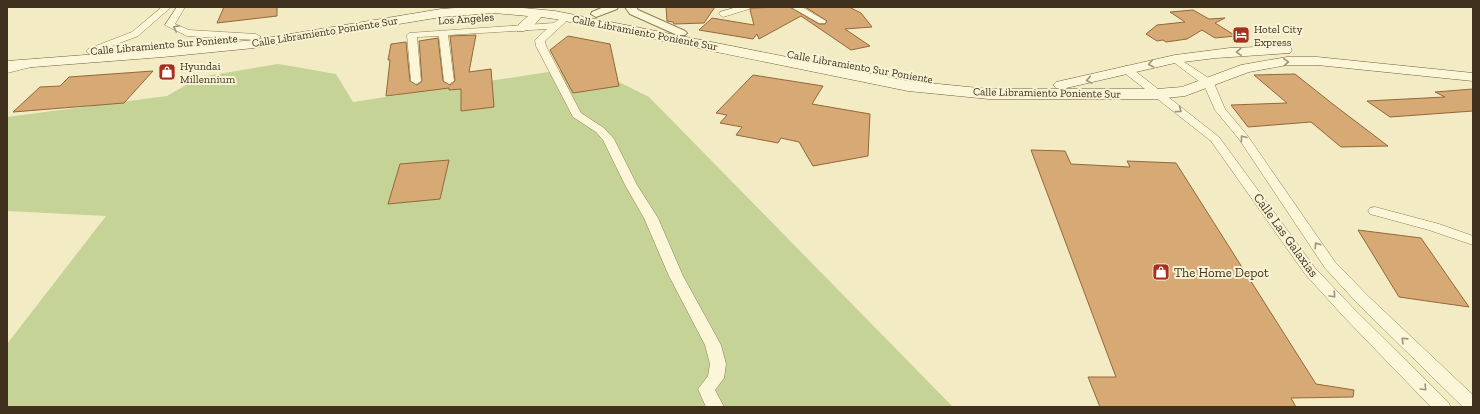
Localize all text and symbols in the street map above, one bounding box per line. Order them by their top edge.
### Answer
street label: Los Angeles [438,11,495,27]
street label: Calle Libramiento Poniente Sur [571,12,719,54]
street label: Calle Libramiento Poniente Sur [251,14,400,50]
place label: Hotel City Express [1254,23,1303,49]
one-way arrow [173,25,181,33]
hotel icon: Hotel City Express [1231,25,1251,45]
street label: Calle Libramiento Sur Poniente [90,32,238,58]
one-way arrow [1236,47,1242,56]
street label: Calle Libramiento Sur Poniente [786,48,934,86]
one-way arrow [1283,57,1289,66]
place label: Hyundai Millennium [180,60,236,86]
one-way arrow [1147,60,1154,68]
shop icon: Hyundai Millennium [157,62,177,82]
one-way arrow [1085,75,1092,84]
street label: Calle Libramiento Poniente Sur [973,85,1122,101]
one-way arrow [1175,105,1182,113]
one-way arrow [1241,135,1248,142]
street label: Calle Las Galaxias [1251,190,1322,280]
one-way arrow [1314,242,1322,249]
shop icon: The Home Depot [1151,262,1171,282]
place label: The Home Depot [1174,265,1269,280]
one-way arrow [1328,291,1335,298]
one-way arrow [1402,338,1409,345]
one-way arrow [1419,383,1427,391]

